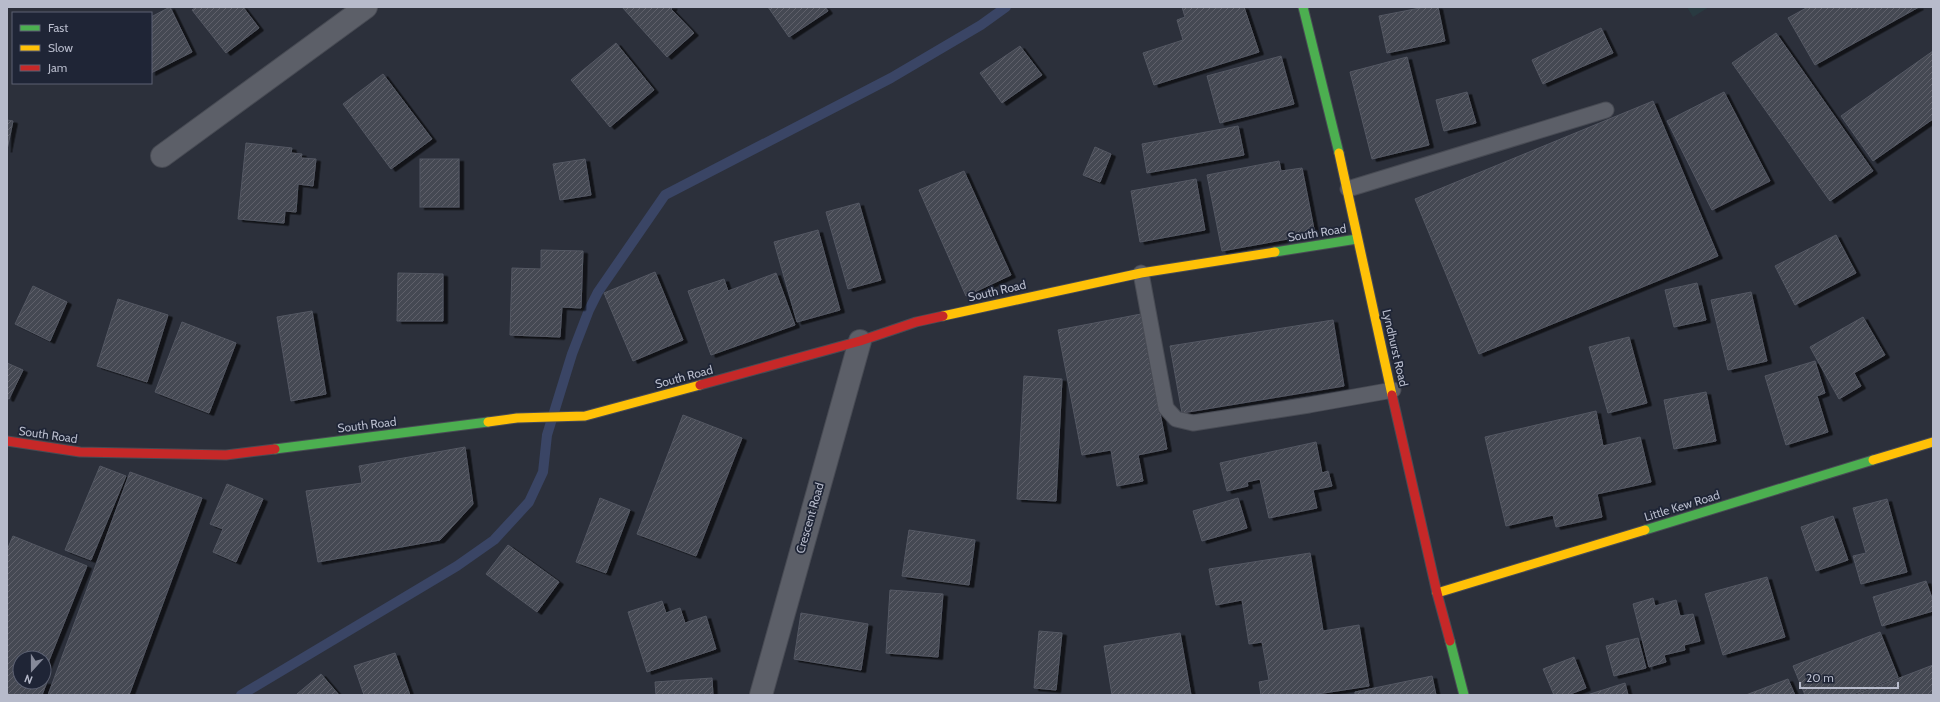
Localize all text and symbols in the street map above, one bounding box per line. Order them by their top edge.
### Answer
legend [12,12,152,84]
text: Fast [48,20,68,35]
text: Slow [48,40,73,55]
text: Jam [47,60,67,75]
street label: South Road [1287,220,1347,245]
street label: South Road [966,277,1027,304]
street label: Lyndhurst Road [1379,308,1412,388]
street label: South Road [653,362,714,391]
street label: South Road [337,413,397,436]
street label: South Road [18,423,78,446]
street label: Crescent Road [792,481,827,555]
street label: Little Kew Road [1642,487,1721,524]
north arrow [12,650,52,690]
scale bar [1800,664,1898,690]
text: 20 m [1806,670,1834,685]
text: N [22,671,35,687]

